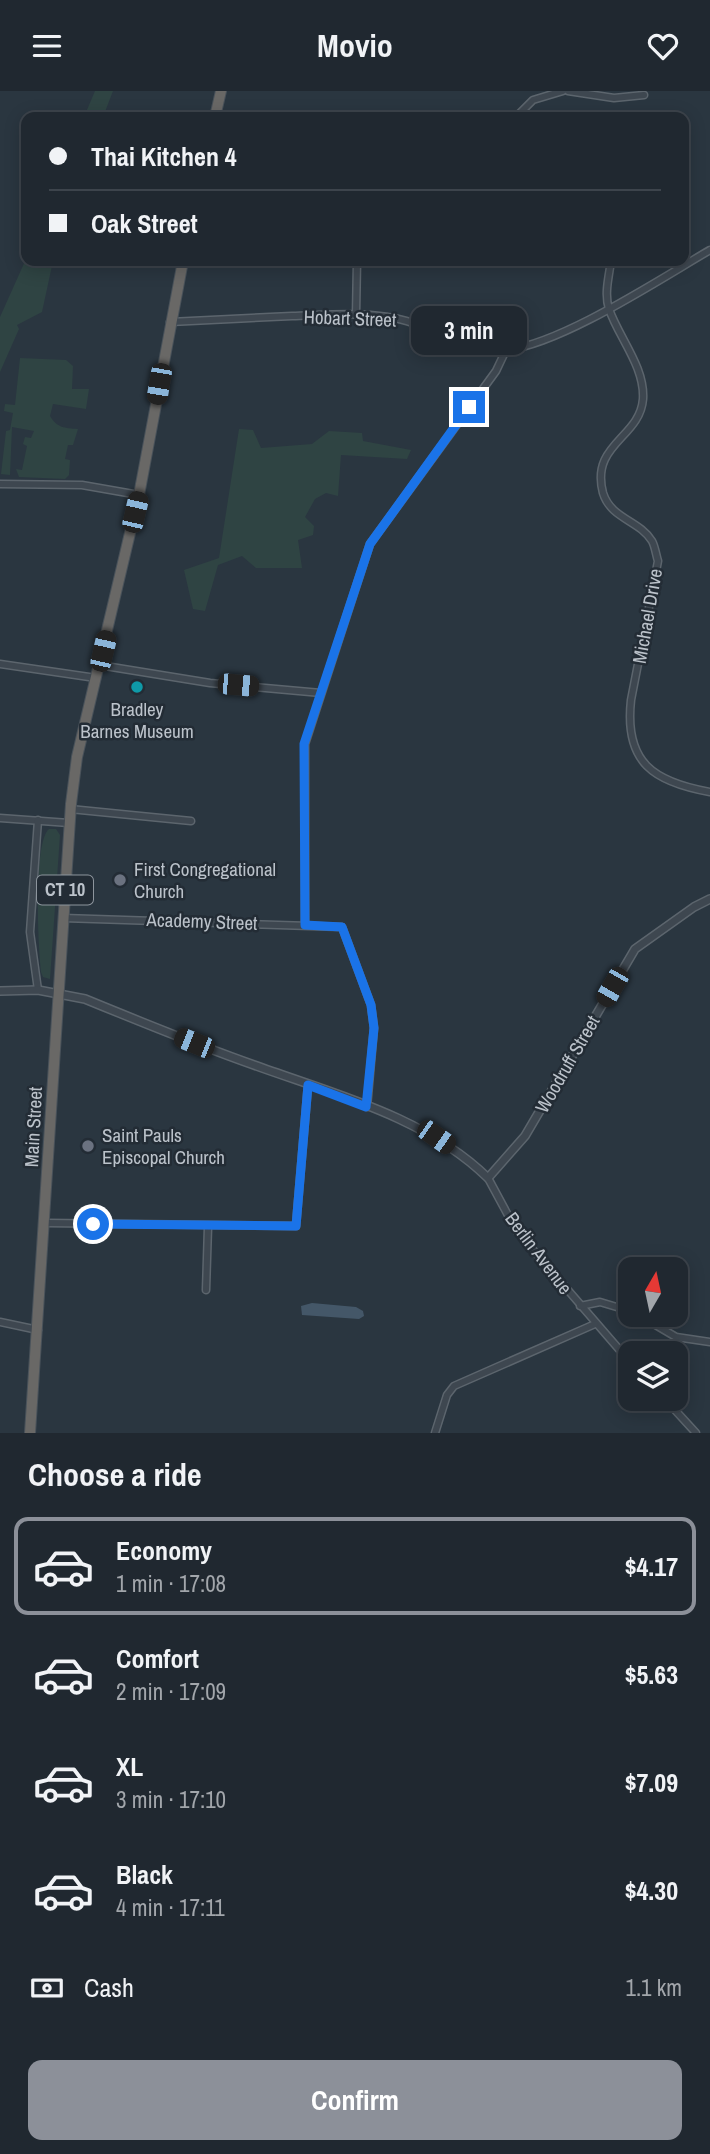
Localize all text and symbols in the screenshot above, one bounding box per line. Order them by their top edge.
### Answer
text: Movio [317,24,393,67]
icon: menu [28,27,66,65]
icon: heart [644,27,682,65]
text: Thai Kitchen 4 [91,139,237,174]
text: Oak Street [91,206,198,241]
street label: Hobart Street [303,303,397,333]
callout: 3 min [411,306,527,355]
text: 3 min [444,315,494,346]
car [146,361,173,407]
route end [453,391,485,423]
car [121,489,150,535]
street label: Michael Drive [626,566,668,666]
car [89,628,118,674]
car [217,673,260,697]
marker: Bradley Barnes Museum [129,679,145,695]
place label: Bradley Barnes Museum [80,696,194,744]
place label: First Congregational Church [134,856,276,904]
marker: First Congregational Church [112,872,128,888]
road number: CT 10 [37,875,93,905]
street label: Academy Street [145,906,259,936]
car [593,964,632,1010]
street label: Woodruff Street [529,1010,606,1118]
car [171,1025,218,1061]
street label: Main Street [18,1085,48,1168]
car [413,1116,460,1158]
place label: Saint Pauls Episcopal Church [102,1122,225,1170]
marker: Saint Pauls Episcopal Church [80,1138,96,1154]
street label: Berlin Avenue [500,1207,578,1299]
route start [77,1208,109,1240]
north arrow [618,1257,688,1327]
map controls [618,1257,688,1411]
button: layers [618,1341,688,1411]
text: Choose a ride [28,1453,202,1496]
text: Economy [116,1533,212,1568]
icon: car [32,1535,95,1598]
text: $4.17 [625,1549,678,1584]
text: 1 min · 17:08 [116,1568,226,1599]
text: Comfort [116,1641,199,1676]
icon: car [32,1643,95,1706]
text: $5.63 [625,1657,678,1692]
text: 2 min · 17:09 [116,1676,226,1707]
text: XL [116,1749,143,1784]
icon: car [32,1751,95,1814]
text: $7.09 [625,1765,678,1800]
text: 3 min · 17:10 [116,1784,226,1815]
text: Black [116,1857,173,1892]
icon: car [32,1859,95,1922]
text: $4.30 [625,1873,678,1908]
text: 4 min · 17:11 [116,1892,225,1923]
icon: cash [28,1969,66,2007]
text: Cash [84,1970,134,2005]
text: 1.1 km [625,1972,682,2003]
button: Confirm [28,2060,682,2140]

